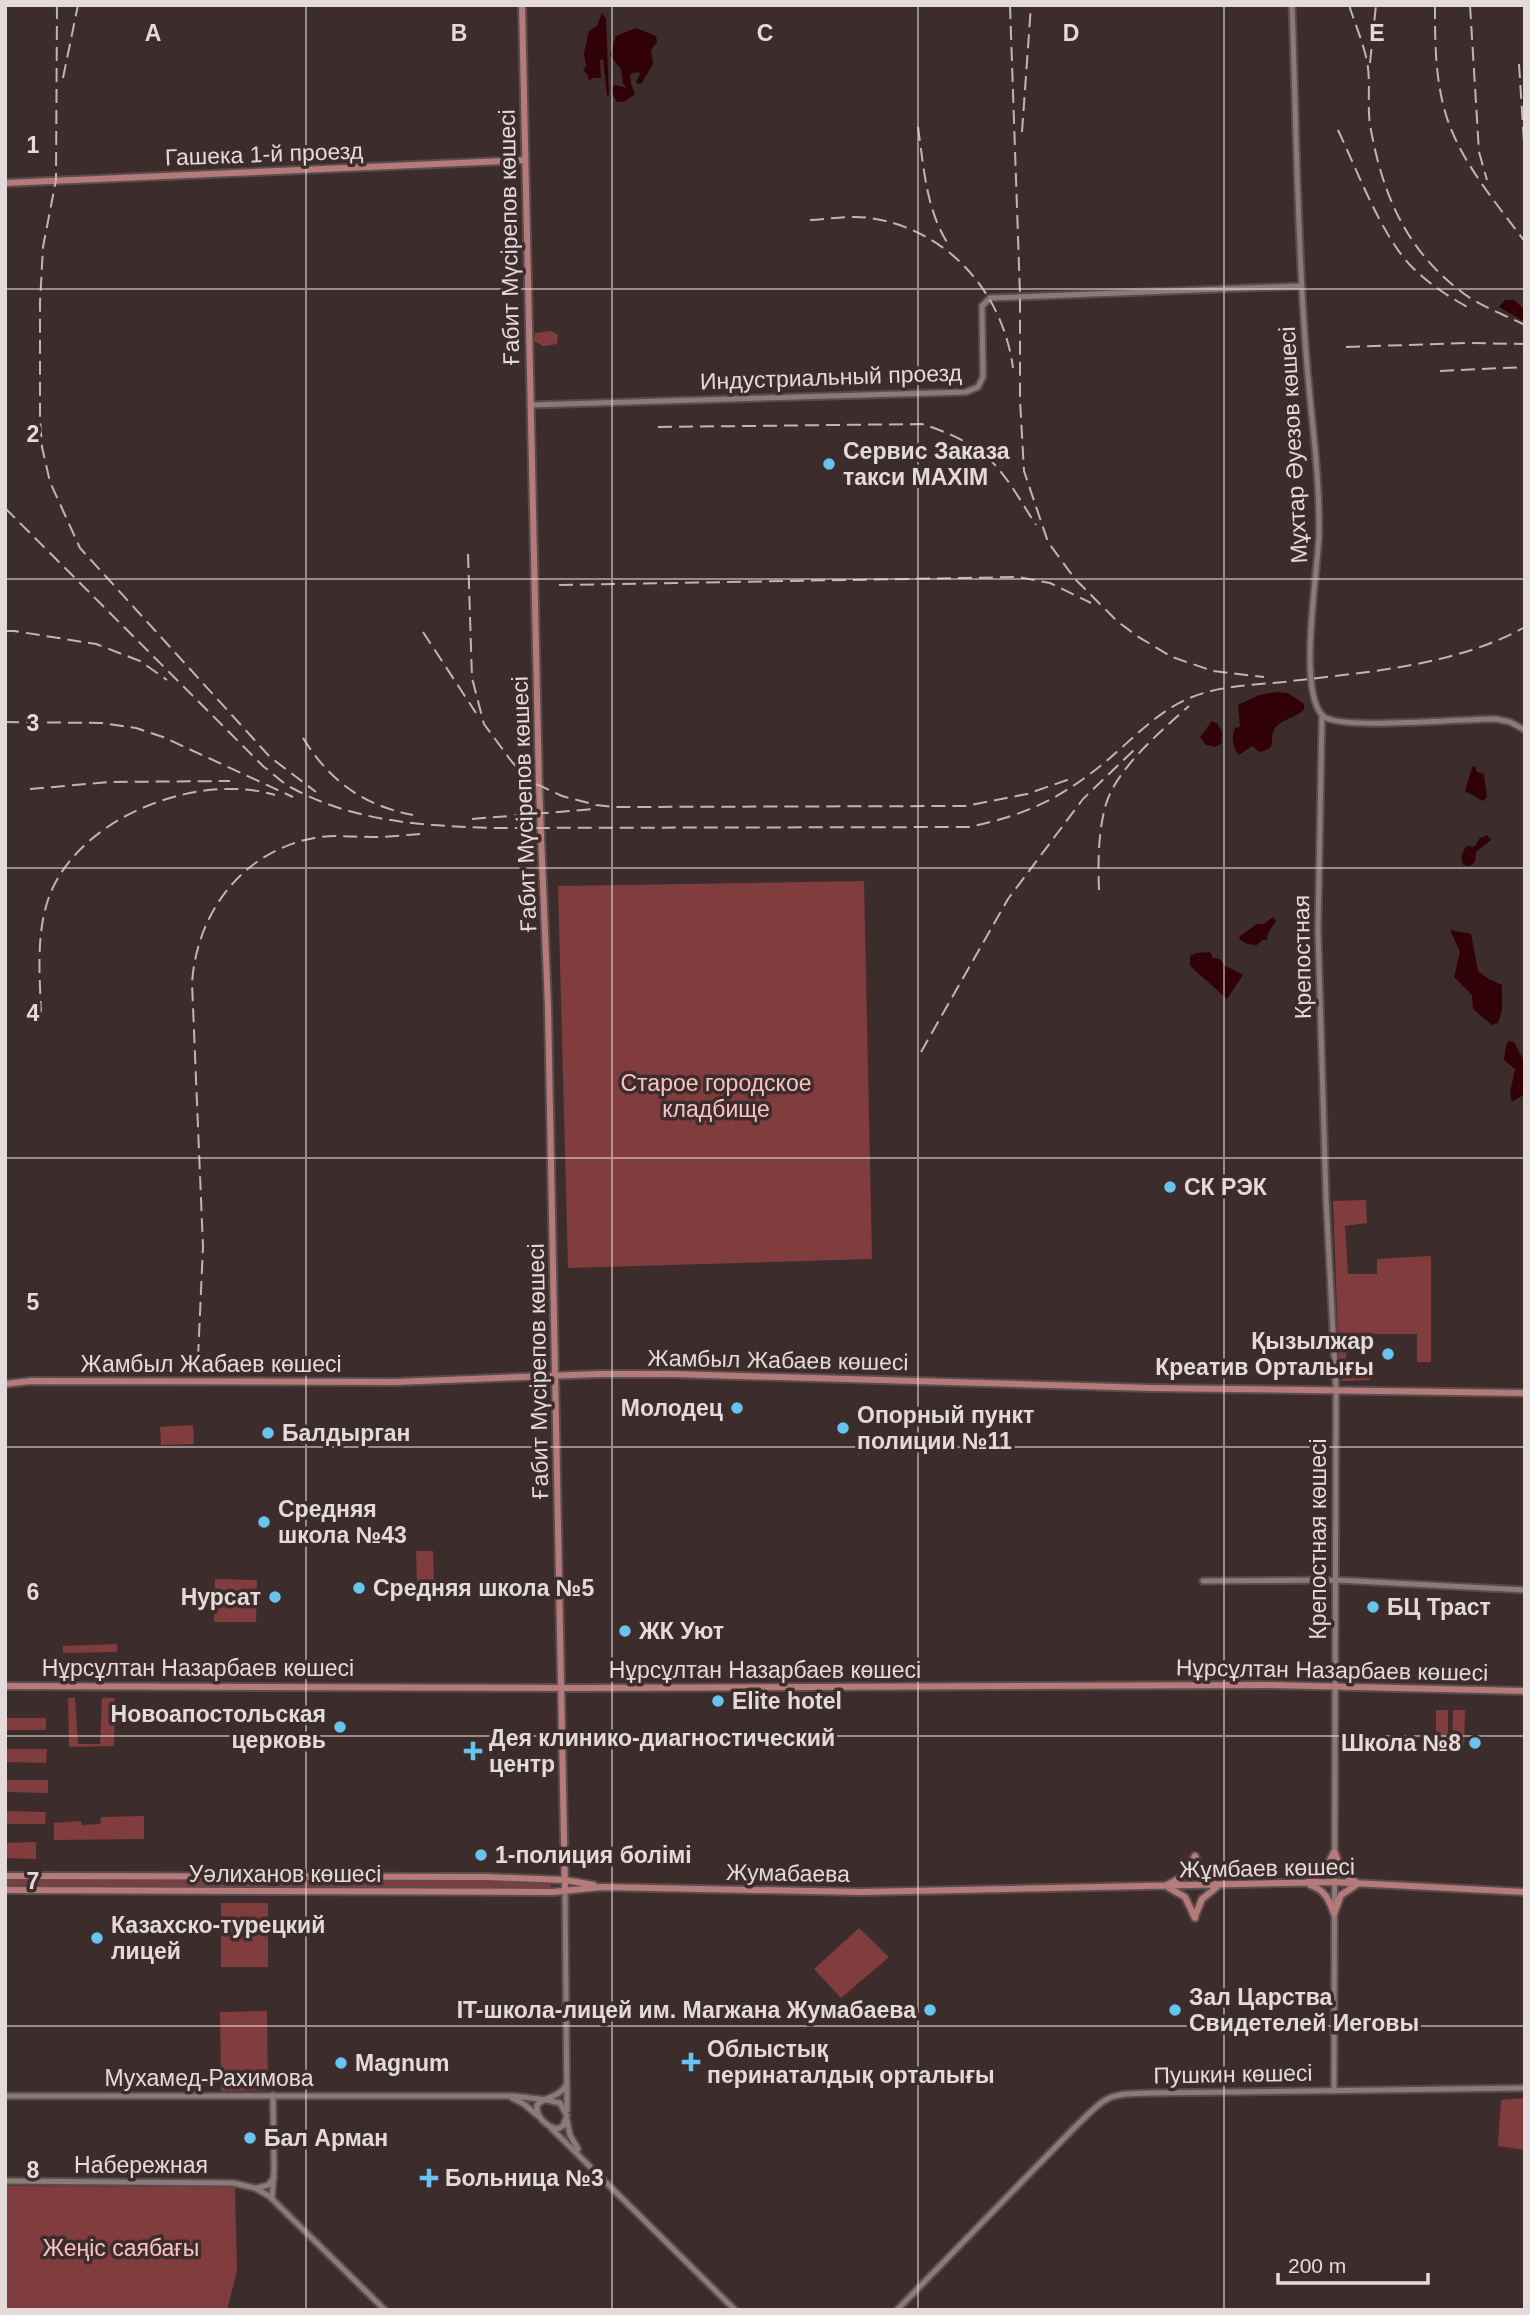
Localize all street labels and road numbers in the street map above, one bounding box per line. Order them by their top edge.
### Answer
street label: Ғабит Мүсірепов көшесі [494,109,524,366]
street label: Гашека 1-й проезд [164,138,364,170]
street label: Мұхтар Әуезов көшесі [1274,326,1312,564]
street label: Индустриальный проезд [700,359,963,395]
street label: Ғабит Мүсірепов көшесі [507,676,541,933]
street label: Крепостная [1288,895,1316,1019]
street label: Ғабит Мүсірепов көшесі [523,1243,553,1500]
street label: Жамбыл Жабаев көшесі [647,1345,909,1375]
street label: Жамбыл Жабаев көшесі [80,1351,342,1377]
street label: Крепостная көшесі [1305,1438,1331,1640]
street label: Нұрсұлтан Назарбаев көшесі [1176,1654,1488,1686]
street label: Нұрсұлтан Назарбаев көшесі [42,1655,354,1681]
street label: Нұрсұлтан Назарбаев көшесі [609,1657,921,1683]
street label: Жұмбаев көшесі [1179,1853,1355,1883]
street label: Жумабаева [726,1859,850,1887]
street label: Уәлиханов көшесі [189,1861,381,1887]
street label: Пушкин көшесі [1153,2060,1313,2088]
street label: Мухамед-Рахимова [104,2065,314,2091]
street label: Набережная [74,2152,208,2178]

